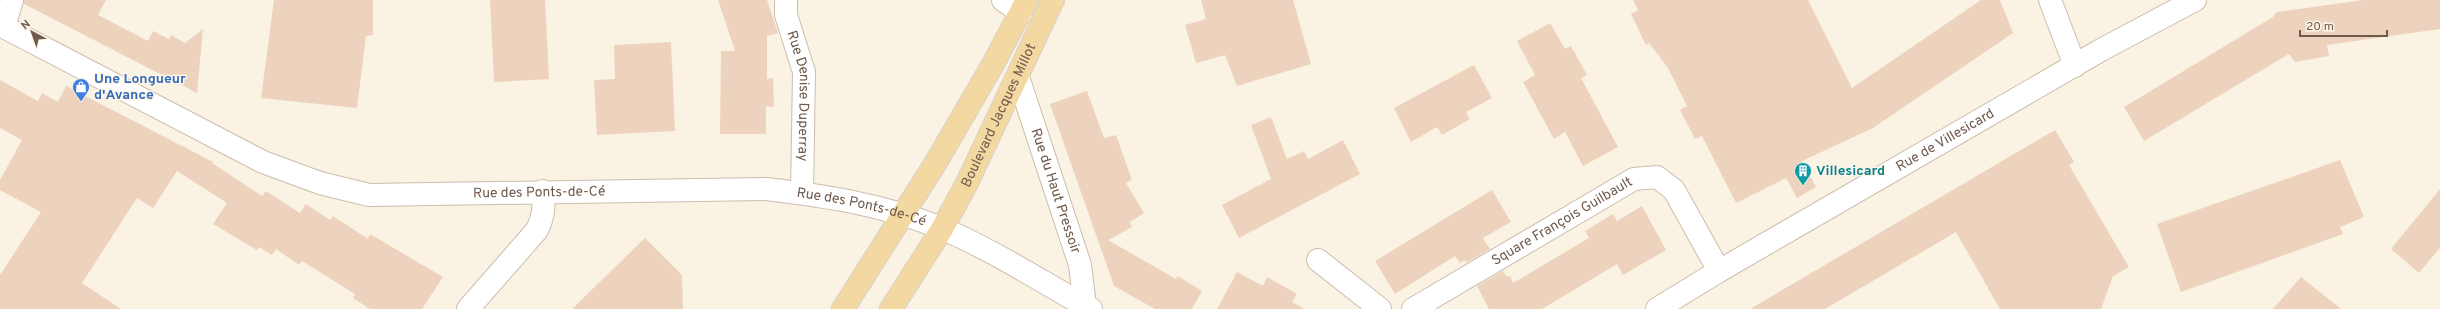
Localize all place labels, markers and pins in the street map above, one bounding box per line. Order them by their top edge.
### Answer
place label: Une Longueur d'Avance [94,71,186,104]
shop icon: Une Longueur d'Avance [71,77,91,102]
building icon: Villesicard [1793,161,1813,186]
place label: Villesicard [1816,163,1885,180]

